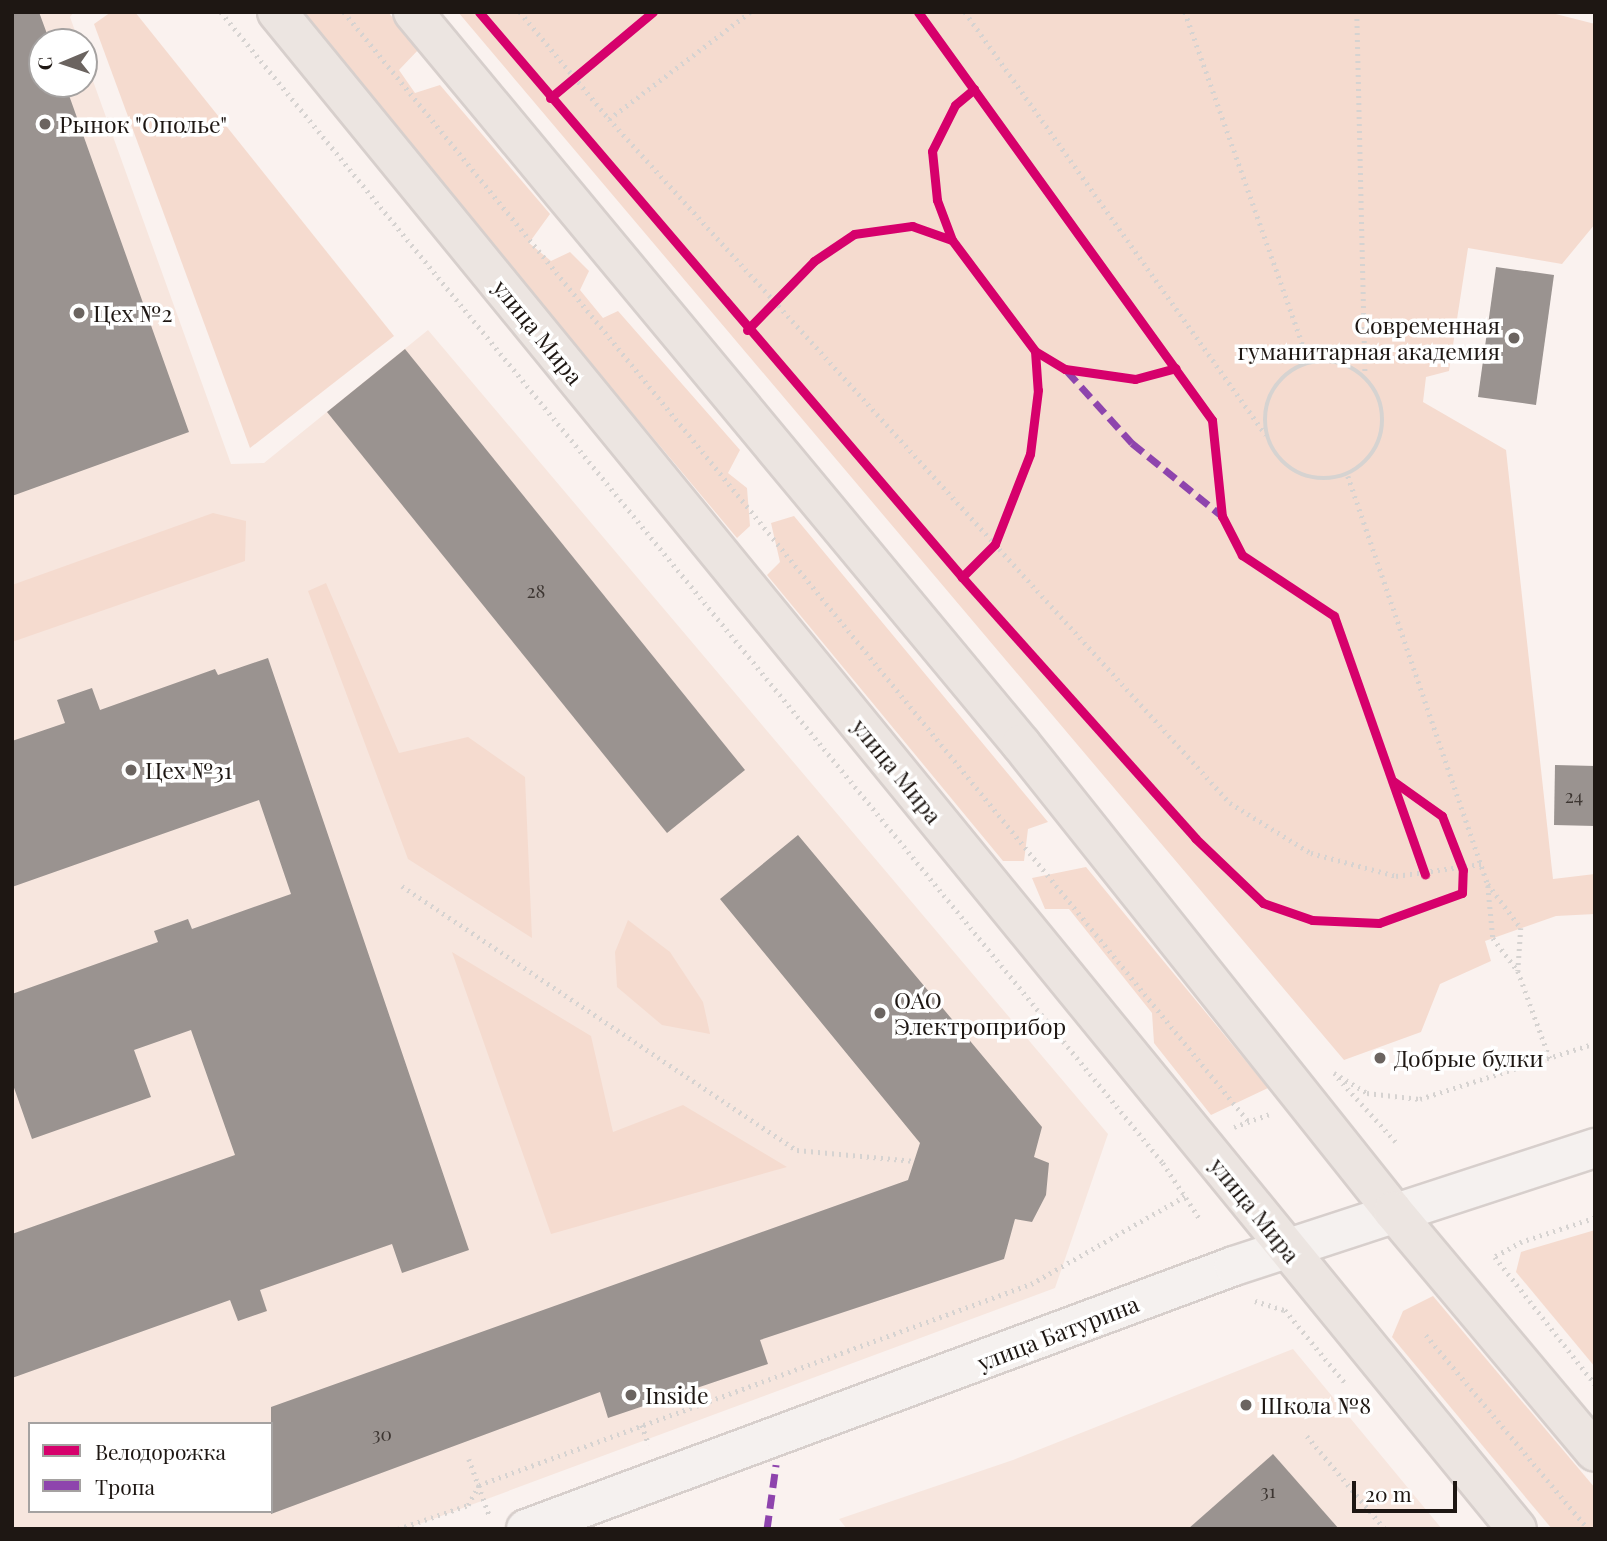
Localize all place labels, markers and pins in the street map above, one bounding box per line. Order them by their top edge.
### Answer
place label: Рынок "Ополье" [59,110,228,138]
marker: Рынок "Ополье" [37,116,53,132]
place label: Цех №2 [93,299,172,327]
marker: Цех №2 [71,305,87,321]
place label: Современная гуманитарная академия [1238,311,1500,365]
marker: Современная гуманитарная академия [1506,330,1522,346]
place label: Цех №31 [145,756,232,784]
marker: Цех №31 [123,762,139,778]
place label: ОАО Электроприбор [894,986,1066,1040]
marker: ОАО Электроприбор [872,1005,888,1021]
place label: Добрые булки [1394,1044,1544,1072]
marker: Добрые булки [1372,1050,1388,1066]
place label: Inside [645,1381,709,1409]
marker: Inside [623,1387,639,1403]
place label: Школа №8 [1260,1391,1371,1419]
marker: Школа №8 [1238,1397,1254,1413]

